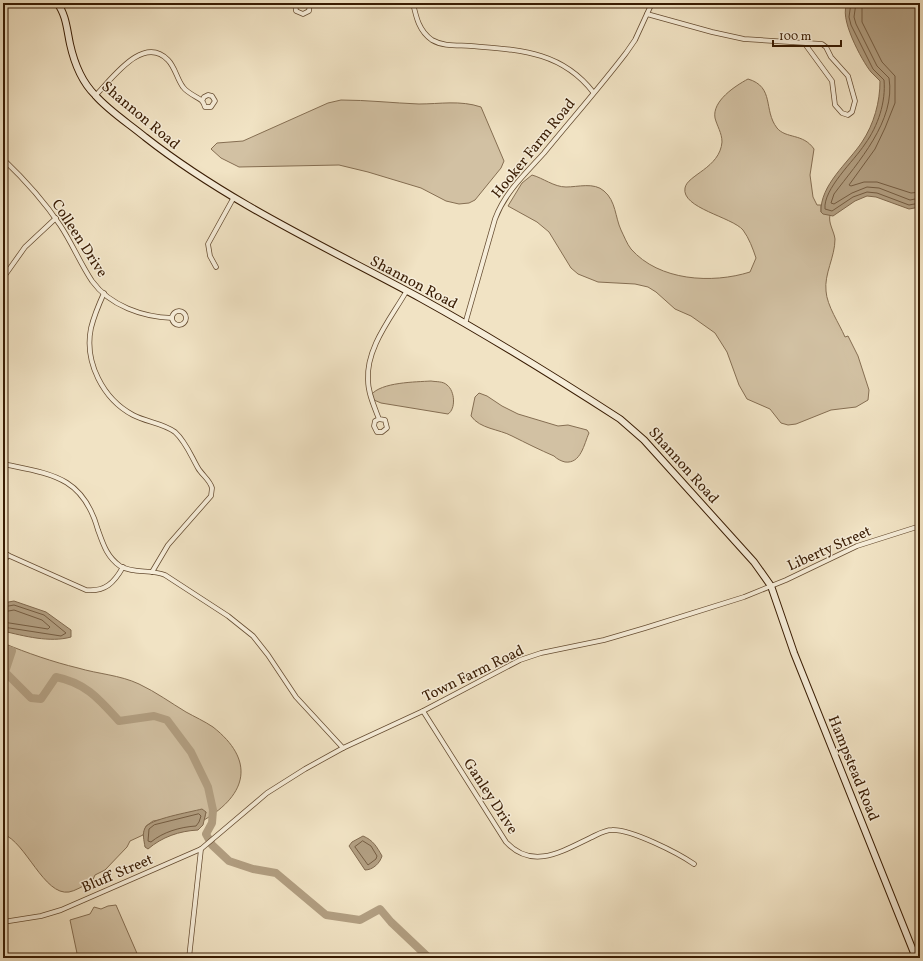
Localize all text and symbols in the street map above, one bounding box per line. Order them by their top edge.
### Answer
scale bar [773,22,841,48]
text: 100 m [779,29,812,45]
street label: Shannon Road [96,77,184,155]
street label: Hooker Farm Road [487,95,581,203]
street label: Colleen Drive [46,196,112,282]
street label: Shannon Road [366,251,461,315]
street label: Shannon Road [643,423,723,509]
street label: Liberty Street [784,522,875,577]
street label: Town Farm Road [419,641,528,708]
street label: Hampstead Road [822,713,883,824]
street label: Ganley Drive [457,755,522,839]
street label: Bluff Street [78,850,157,899]

